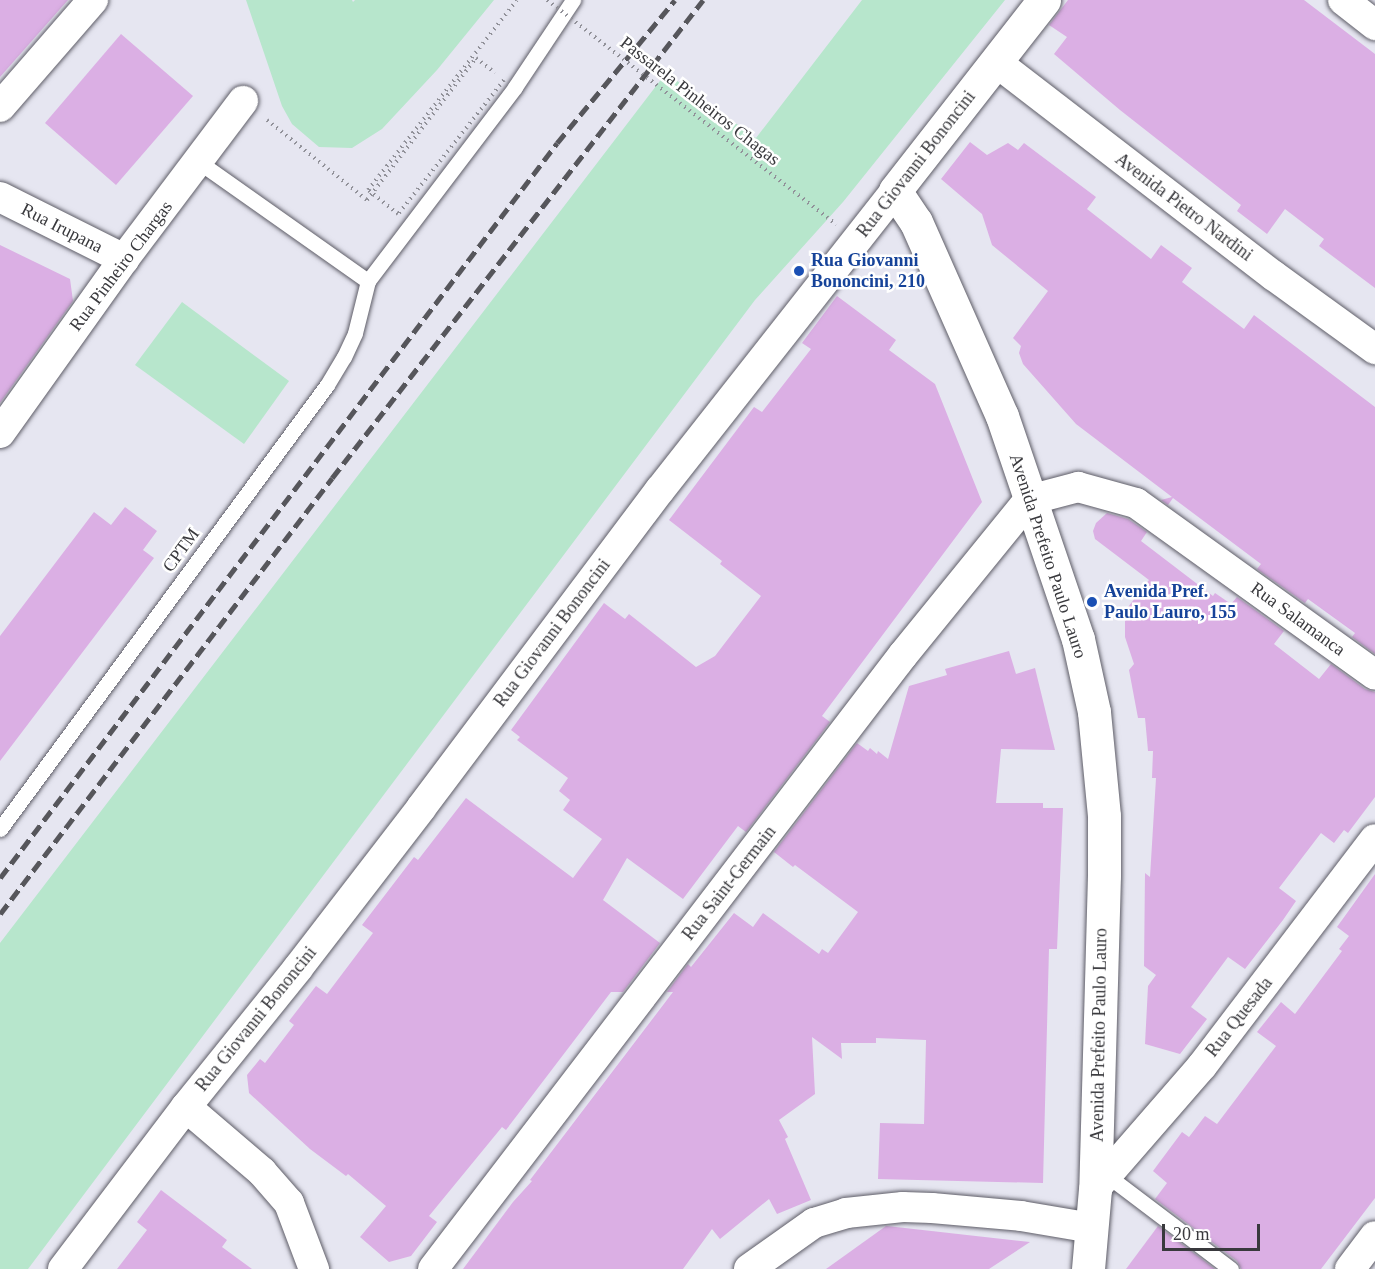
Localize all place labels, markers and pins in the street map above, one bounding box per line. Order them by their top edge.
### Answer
place label: Rua Giovanni Bononcini, 210 [811,250,925,292]
marker: Rua Giovanni Bononcini, 210 [792,264,806,278]
place label: Avenida Pref. Paulo Lauro, 155 [1104,581,1236,624]
marker: Avenida Pref. Paulo Lauro, 155 [1085,595,1099,609]

